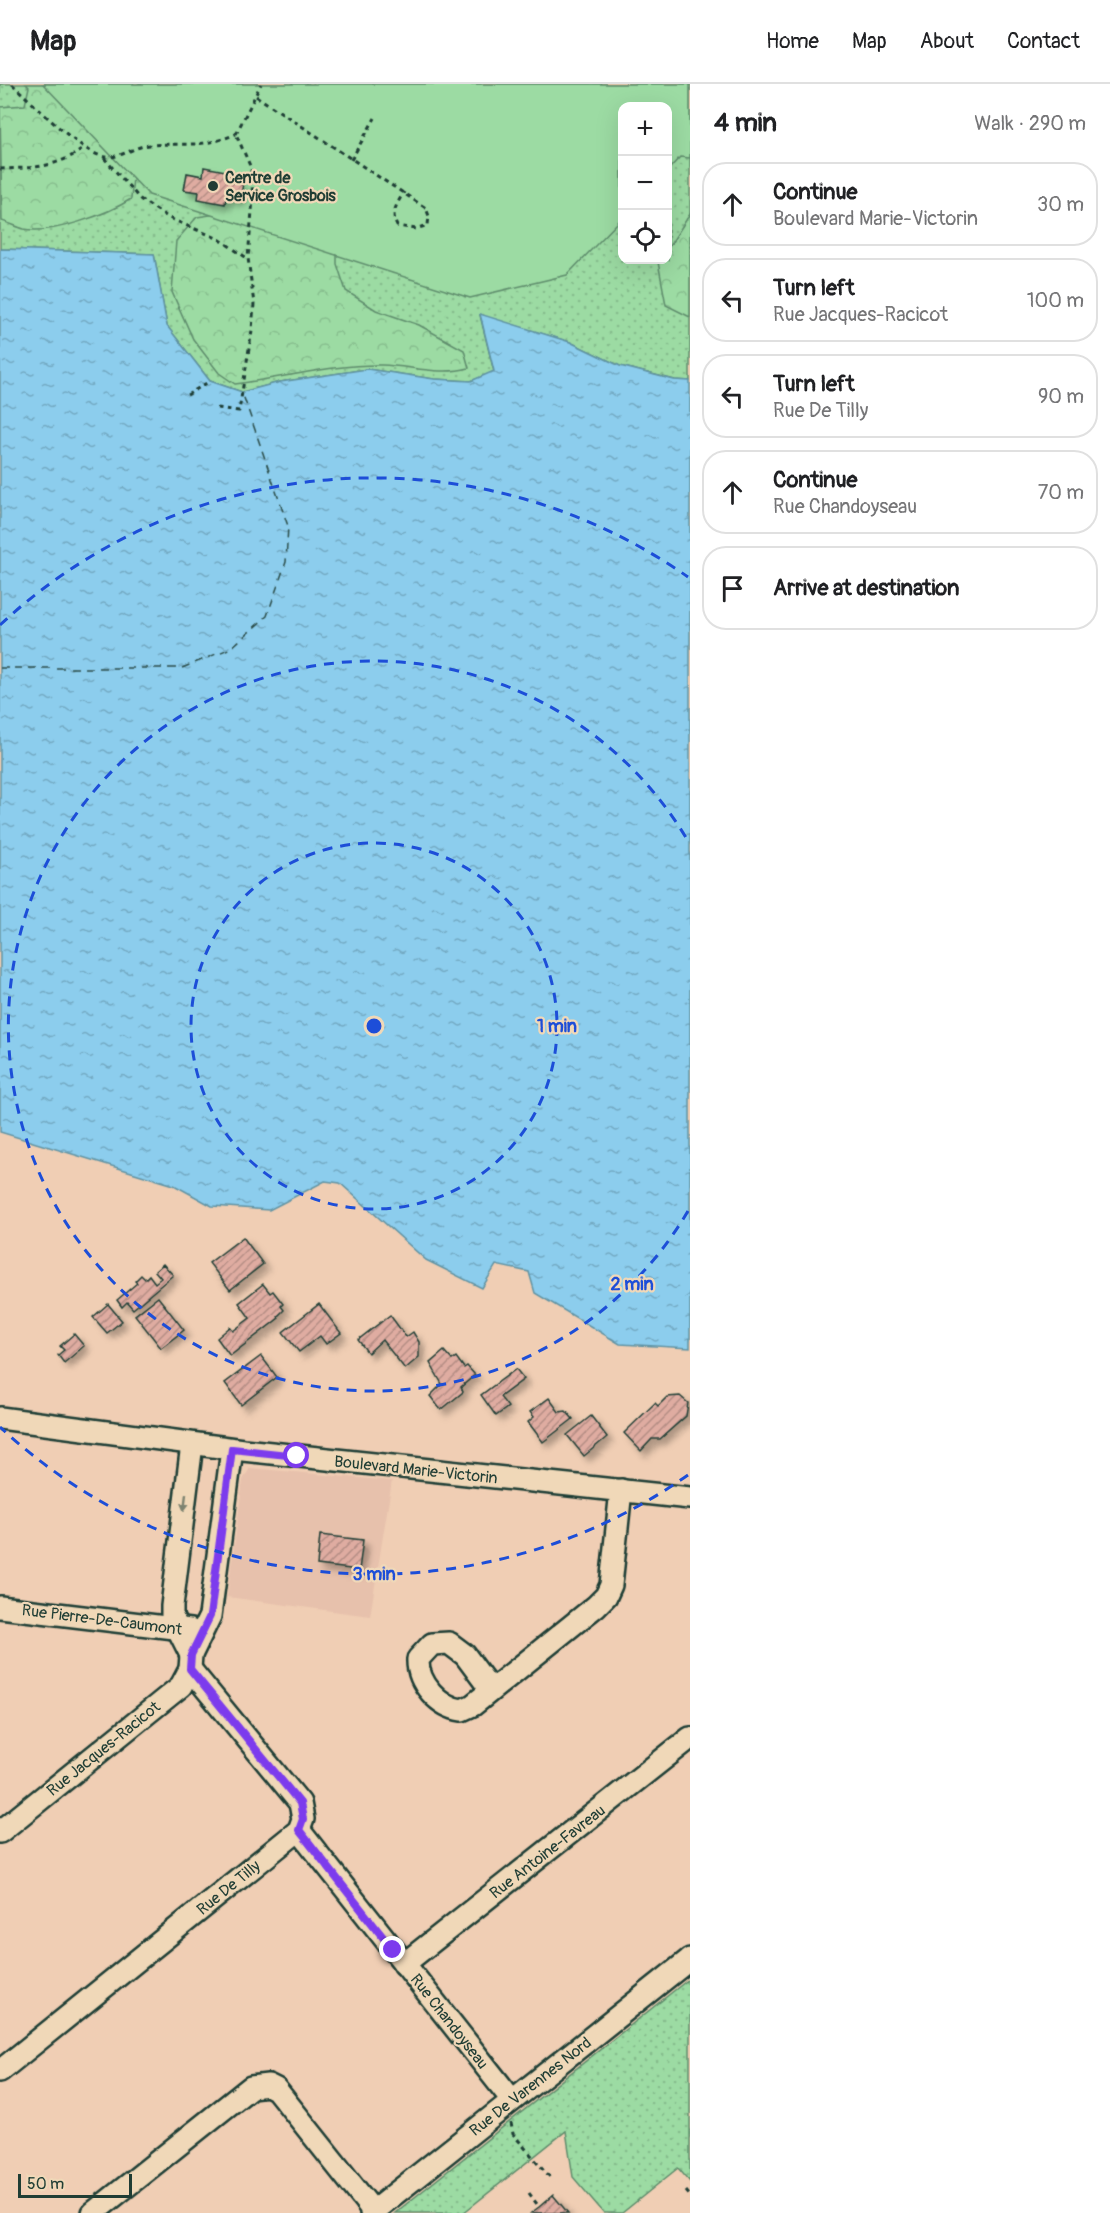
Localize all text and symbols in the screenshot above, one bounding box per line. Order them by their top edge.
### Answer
text: Map [30,24,76,59]
text: Home [766,28,819,55]
text: Map [852,28,887,55]
text: About [920,28,974,55]
text: Contact [1007,28,1080,55]
map controls [618,102,672,264]
button: + [618,102,672,156]
text: 4 min [714,107,777,139]
text: Walk · 290 m [974,111,1086,136]
button: − [618,156,672,210]
place label: Centre de Service Grosbois [225,168,337,206]
text: Continue [773,178,857,206]
marker: Centre de Service Grosbois [206,179,220,193]
icon: ahead [716,188,749,221]
text: 30 m [1037,192,1084,217]
text: Boulevard Marie-Victorin [773,206,978,231]
button: locate [618,210,672,264]
text: Turn left [773,274,855,302]
icon: left [716,284,749,317]
text: 100 m [1027,288,1084,313]
text: Rue Jacques-Racicot [773,302,948,327]
text: Turn left [773,370,855,398]
icon: left [716,380,749,413]
text: 90 m [1038,384,1084,409]
text: Rue De Tilly [773,398,868,423]
text: Continue [773,466,857,494]
icon: ahead [716,476,749,509]
text: 70 m [1038,480,1084,505]
text: Rue Chandoyseau [773,494,917,519]
icon: arrive [716,572,749,605]
text: Arrive at destination [773,574,959,602]
text: 1 min [537,1015,577,1038]
centre of rings [364,1016,384,1036]
text: 2 min [610,1273,654,1296]
route start [283,1442,309,1468]
street label: Boulevard Marie-Victorin [333,1451,499,1489]
one-way arrow [180,1492,189,1511]
text: 3 min [352,1563,396,1586]
street label: Rue Pierre-De-Caumont [21,1600,184,1640]
street label: Rue Jacques-Racicot [43,1697,165,1801]
street label: Rue Antoine-Favreau [486,1800,609,1903]
street label: Rue De Tilly [193,1856,265,1920]
route end [379,1936,405,1962]
street label: Rue Chandoyseau [406,1970,493,2073]
street label: Rue De Varennes Nord [466,2033,596,2141]
scale bar [18,2171,132,2198]
text: 50 m [27,2174,64,2194]

